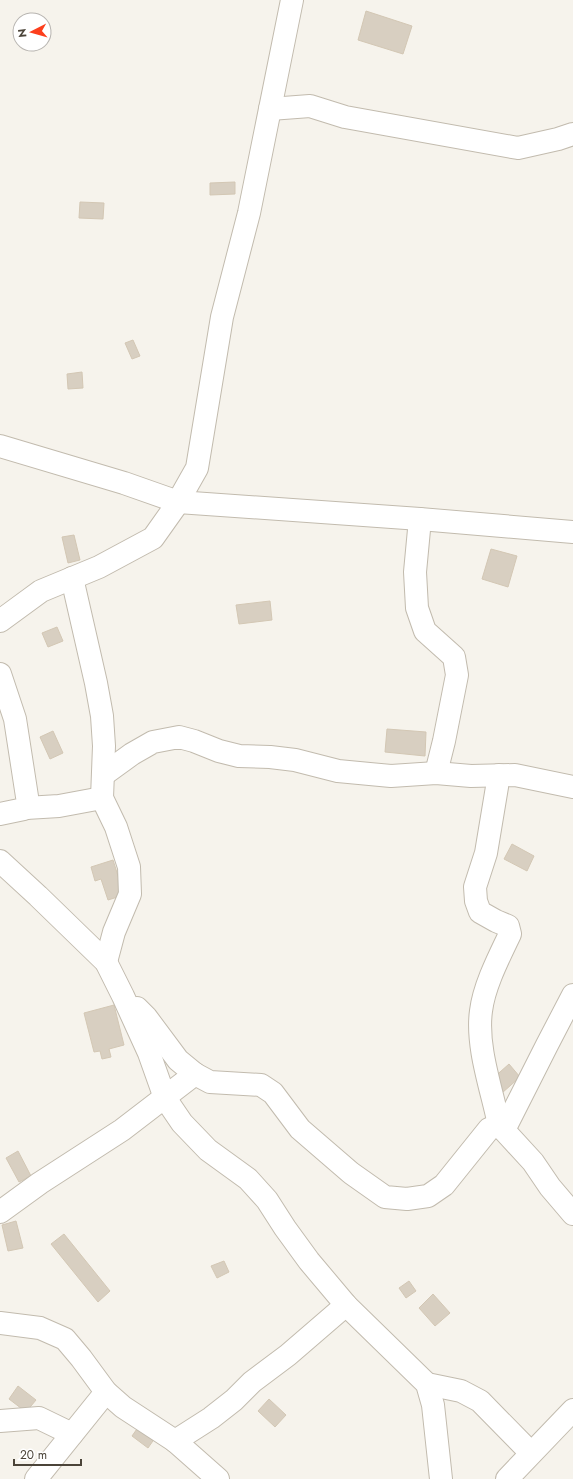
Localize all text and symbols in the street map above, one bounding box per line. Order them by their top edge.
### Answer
north arrow [12,12,52,52]
text: N [14,28,30,38]
scale bar [14,1441,81,1467]
text: 20 m [20,1446,47,1464]

